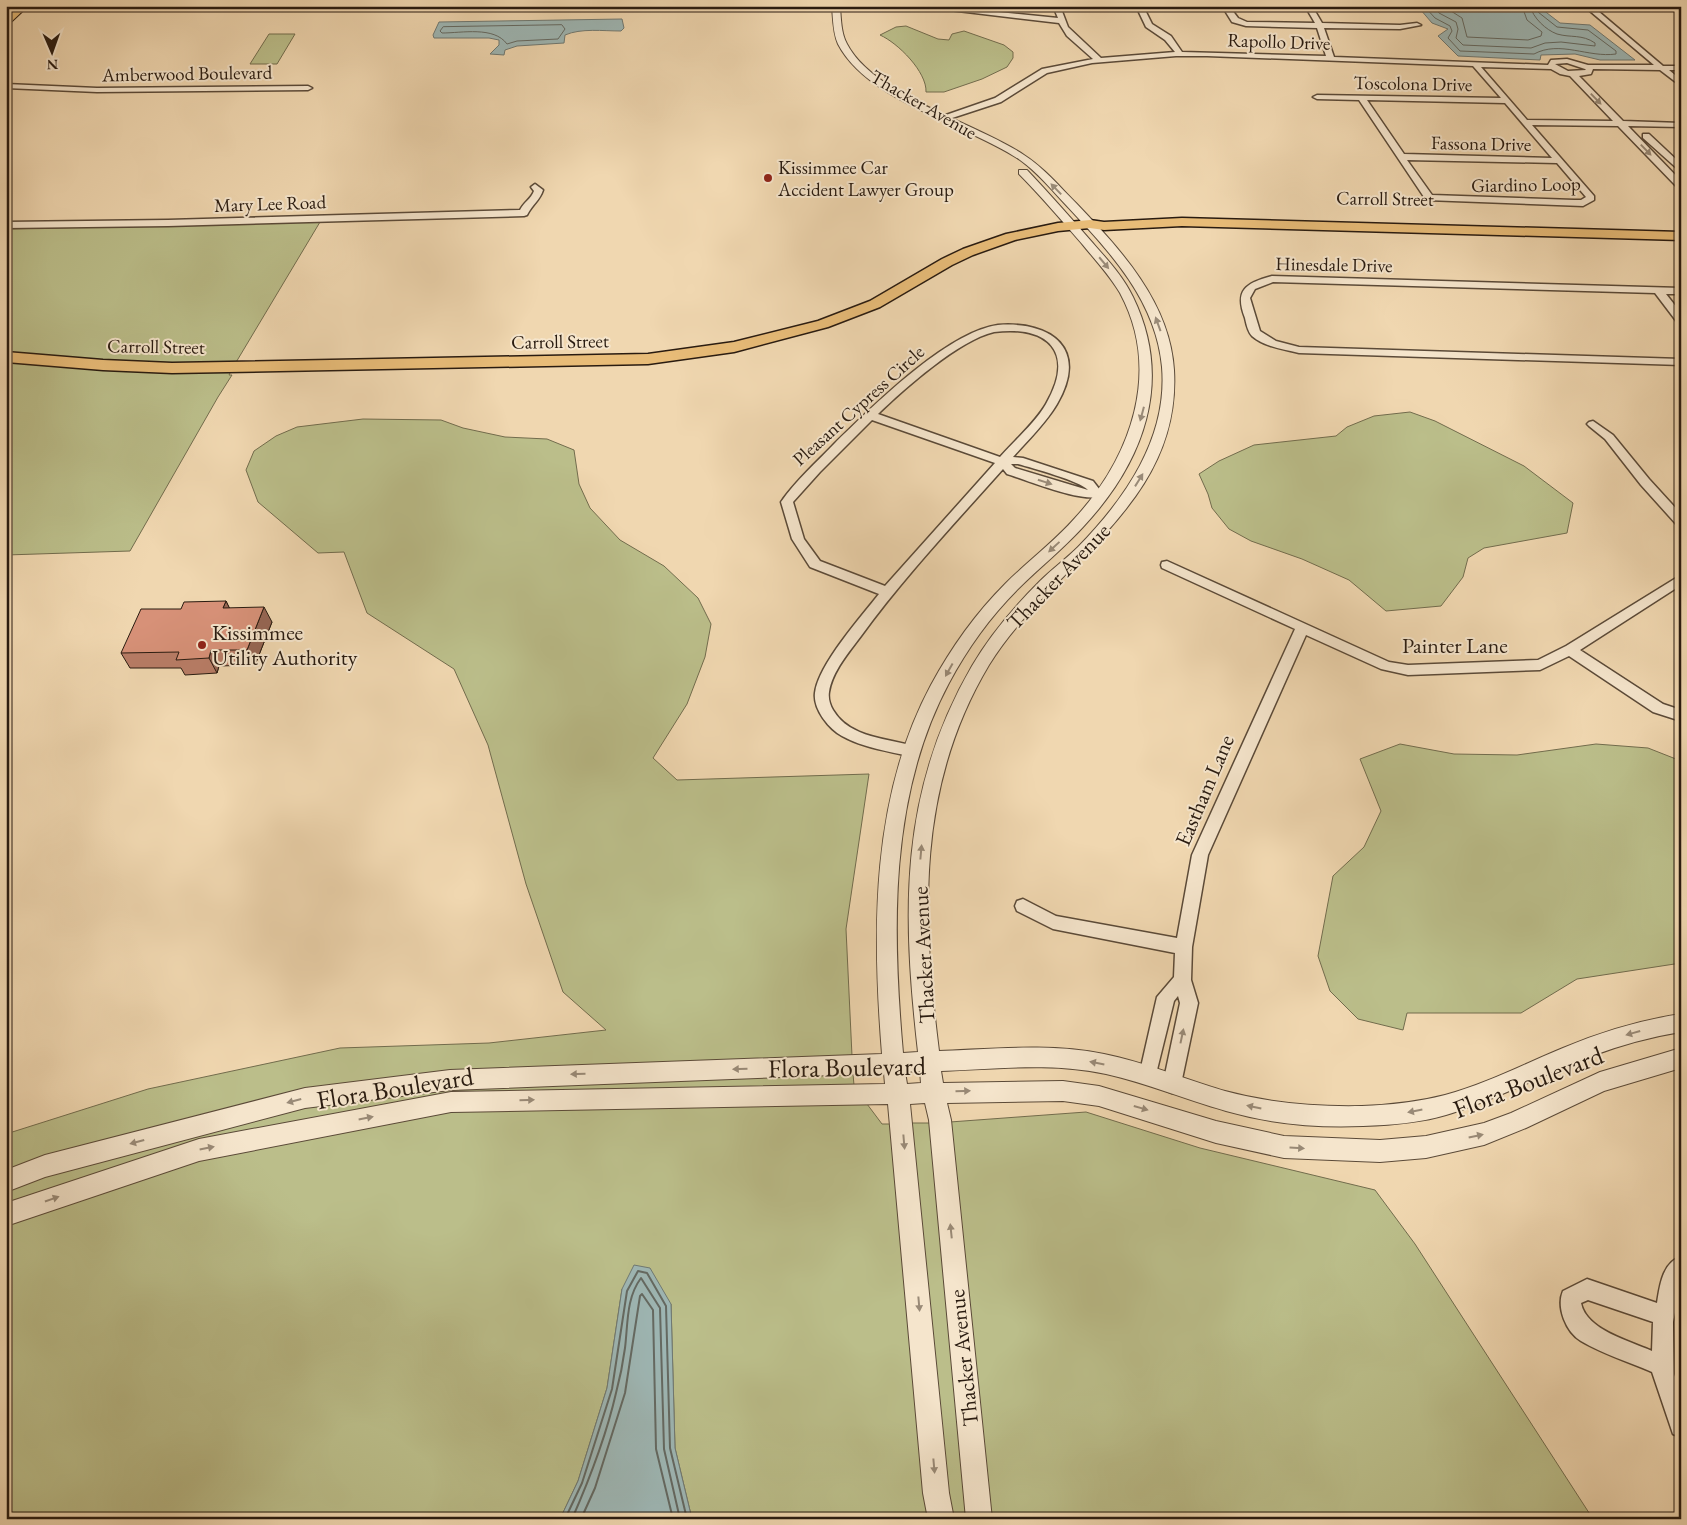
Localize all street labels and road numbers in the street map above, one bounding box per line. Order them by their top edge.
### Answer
street label: Rapollo Drive [1227,27,1331,56]
street label: Amberwood Boulevard [101,60,273,88]
street label: Thacker Avenue [866,64,981,145]
street label: Toscolona Drive [1353,70,1473,97]
street label: Fassona Drive [1431,130,1531,157]
street label: Giardino Loop [1471,171,1581,198]
street label: Carroll Street [1336,185,1434,212]
street label: Mary Lee Road [214,189,327,218]
street label: Hinesdale Drive [1275,251,1393,278]
street label: Carroll Street [511,328,609,355]
street label: Carroll Street [107,333,205,360]
street label: Pleasant Cypress Circle [787,339,930,471]
street label: Thacker Avenue [1000,516,1117,636]
street label: Painter Lane [1402,631,1508,660]
street label: Eastham Lane [1168,730,1241,850]
street label: Thacker Avenue [905,885,942,1024]
street label: Flora Boulevard [1448,1037,1609,1126]
street label: Flora Boulevard [768,1049,927,1085]
street label: Flora Boulevard [314,1059,477,1117]
street label: Thacker Avenue [942,1288,985,1428]

